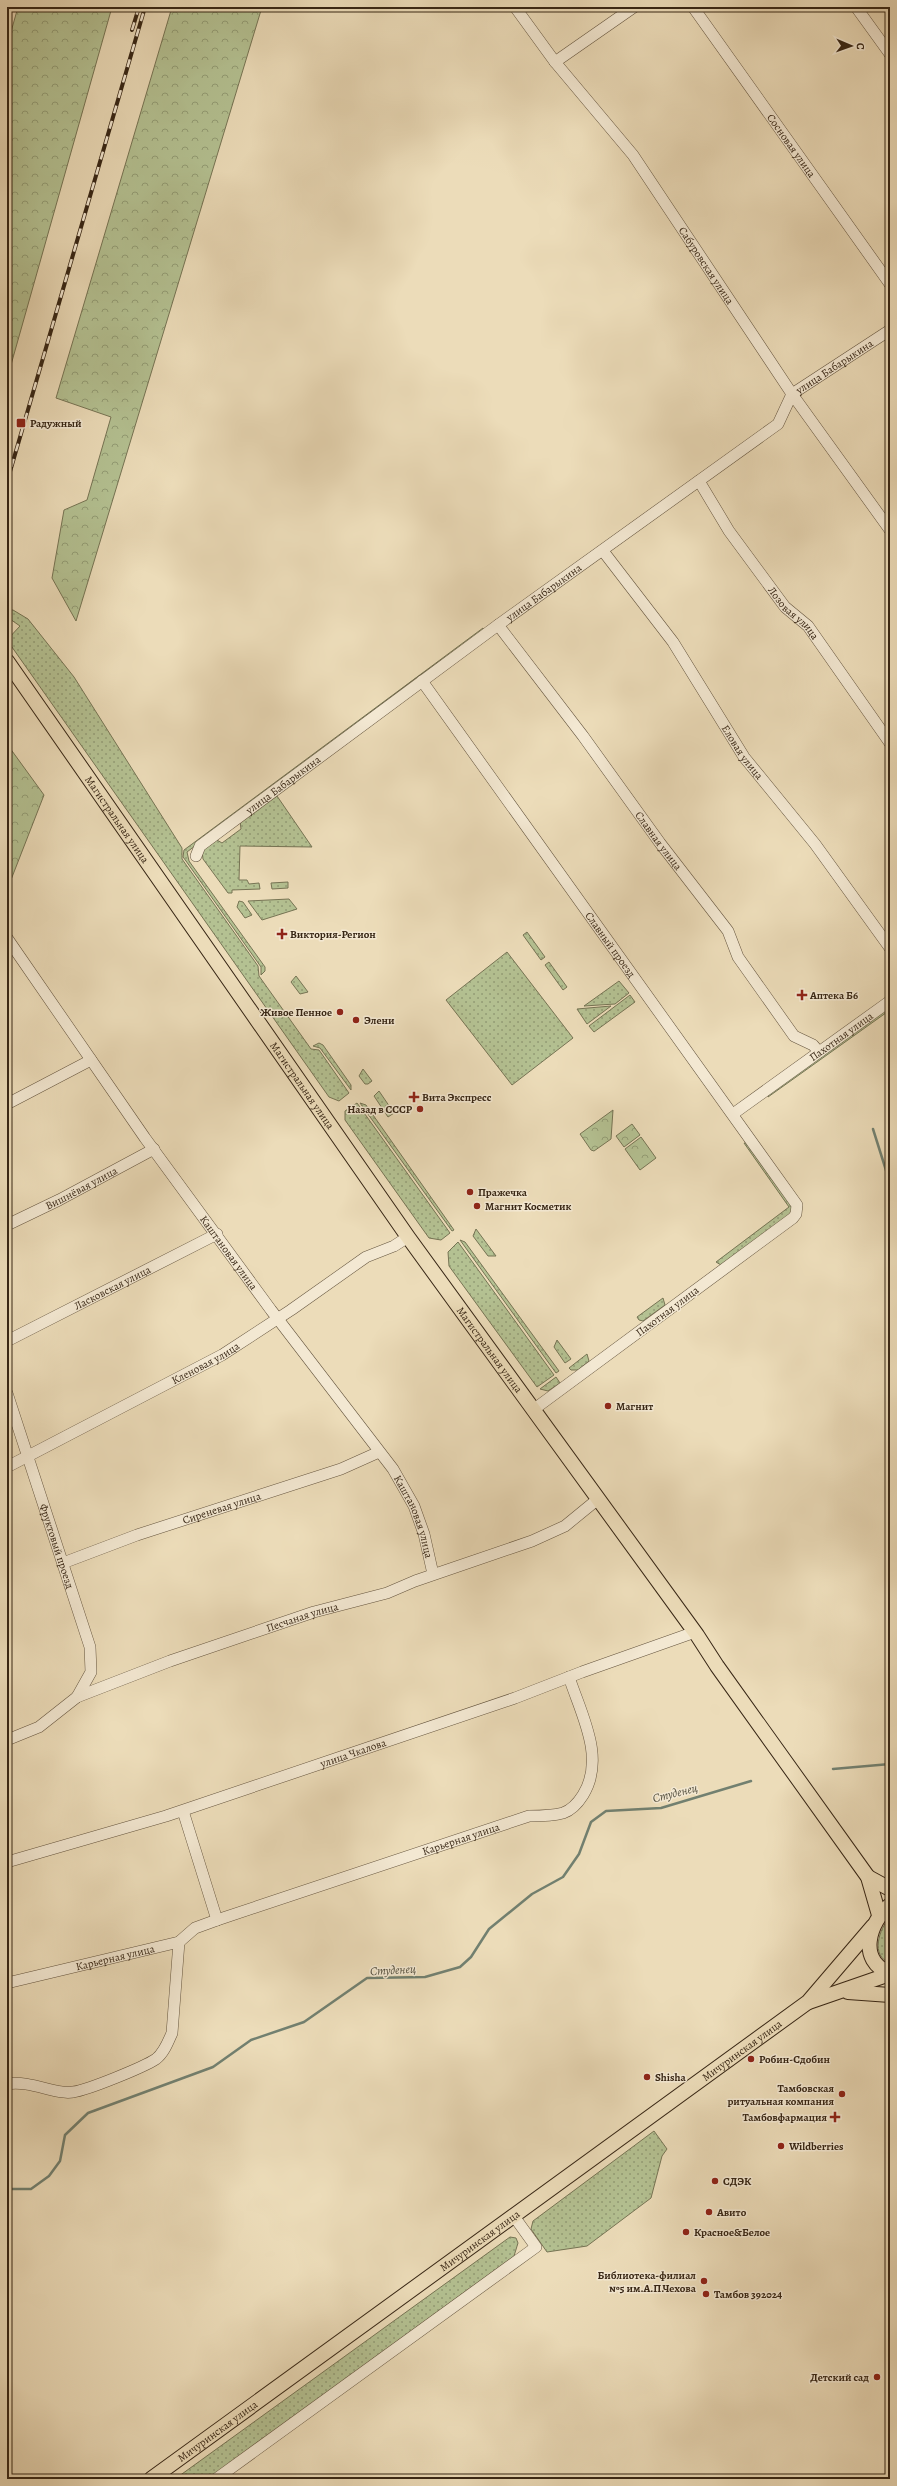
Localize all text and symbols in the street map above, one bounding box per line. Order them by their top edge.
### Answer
north arrow [831,26,871,66]
text: С [853,43,868,50]
street label: Сосновая улица [763,111,819,181]
street label: Сабуровская улица [675,224,738,308]
street label: улица Бабарыкина [792,336,877,398]
place label: Радужный [30,416,82,431]
marker: Радужный [15,417,27,429]
street label: улица Бабарыкина [502,560,585,625]
street label: Лозовая улица [764,583,823,644]
street label: Еловая улица [718,722,767,784]
street label: улица Бабарыкина [242,752,324,818]
street label: Магистральная улица [81,773,153,867]
street label: Славная улица [632,808,686,874]
street label: Славный проезд [581,909,639,981]
place label: Виктория-Регион [290,927,376,942]
marker: Виктория-Регион [277,929,287,939]
place label: Аптека Б6 [809,988,858,1003]
marker: Аптека Б6 [797,990,807,1000]
place label: Живое Пенное [260,1005,332,1020]
marker: Живое Пенное [335,1007,345,1017]
street label: Пахотная улица [806,1008,877,1065]
place label: Элени [364,1013,395,1028]
marker: Элени [351,1015,361,1025]
street label: Магистральная улица [266,1039,338,1133]
place label: Вита Экспресс [422,1090,492,1105]
marker: Вита Экспресс [409,1092,419,1102]
place label: Назад в СССР [347,1102,413,1117]
marker: Назад в СССР [415,1104,425,1114]
street label: Вишнёвая улица [43,1163,121,1213]
place label: Пражечка [478,1185,528,1200]
marker: Пражечка [465,1187,475,1197]
place label: Магнит Косметик [485,1199,571,1214]
marker: Магнит Косметик [472,1201,482,1211]
street label: Каштановая улица [196,1213,261,1294]
street label: Ласковская улица [72,1262,154,1314]
street label: Пахотная улица [633,1282,703,1340]
street label: Магистральная улица [453,1304,526,1397]
street label: Кленовая улица [169,1338,243,1388]
place label: Магнит [616,1399,653,1414]
marker: Магнит [603,1401,613,1411]
street label: Каштановая улица [390,1472,436,1561]
street label: Сиреневая улица [181,1488,264,1528]
street label: Фруктовый проезд [36,1502,78,1591]
street label: Песчаная улица [264,1599,341,1636]
street label: улица Чкалова [317,1735,389,1772]
water label: Студенец [651,1780,699,1806]
street label: Карьерная улица [420,1819,502,1859]
street label: Карьерная улица [74,1941,157,1974]
water label: Студенец [370,1961,416,1979]
street label: Мичуринская улица [699,2016,786,2085]
place label: Робин-Сдобин [759,2052,830,2067]
marker: Робин-Сдобин [746,2054,756,2064]
place label: Shisha [655,2070,687,2085]
marker: Shisha [642,2072,652,2082]
place label: Тамбовская ритуальная компания [728,2081,834,2109]
marker: Тамбовская ритуальная компания [837,2089,847,2099]
place label: Тамбовфармация [743,2110,827,2125]
marker: Тамбовфармация [830,2112,840,2122]
place label: Wildberries [788,2139,844,2154]
marker: Wildberries [776,2141,786,2151]
place label: СДЭК [723,2174,752,2189]
marker: СДЭК [710,2176,720,2186]
place label: Авито [716,2205,747,2220]
street label: Мичуринская улица [437,2206,524,2275]
marker: Авито [704,2207,714,2217]
place label: Красное&Белое [694,2225,770,2240]
marker: Красное&Белое [681,2227,691,2237]
place label: Библиотека-филиал №5 им.А.П.Чехова [597,2268,697,2296]
marker: Библиотека-филиал №5 им.А.П.Чехова [699,2276,709,2286]
place label: Тамбов 392024 [714,2287,782,2302]
marker: Тамбов 392024 [701,2289,711,2299]
place label: Детский сад [810,2370,869,2385]
marker: Детский сад [872,2372,882,2382]
street label: Мичуринская улица [175,2397,261,2465]

